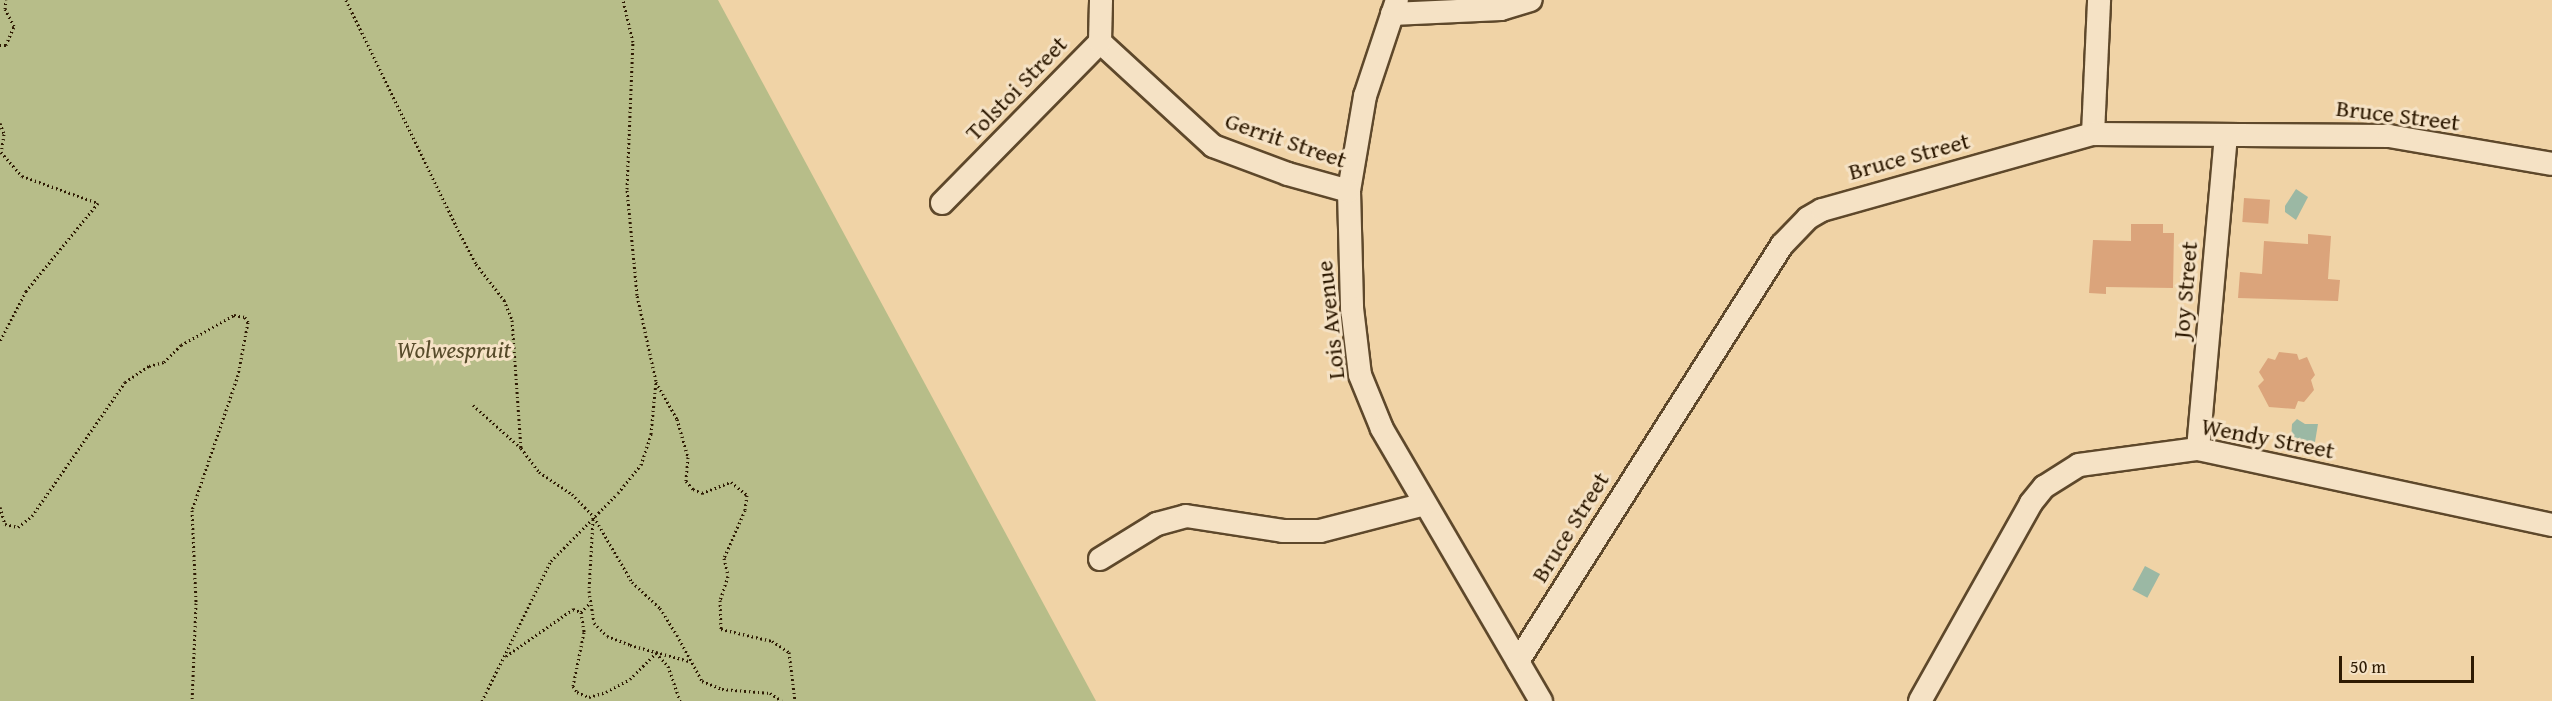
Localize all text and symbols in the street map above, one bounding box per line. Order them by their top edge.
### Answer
street label: Tolstoi Street [959,30,1073,146]
street label: Bruce Street [2335,93,2461,137]
street label: Gerrit Street [1222,106,1350,174]
street label: Bruce Street [1845,126,1973,186]
street label: Joy Street [2166,240,2204,340]
street label: Lois Avenue [1309,259,1351,381]
park label: Wolwespruit [397,336,511,364]
street label: Wendy Street [2199,411,2337,465]
street label: Bruce Street [1525,467,1615,587]
scale bar [2342,644,2477,682]
text: 50 m [2350,653,2386,680]

